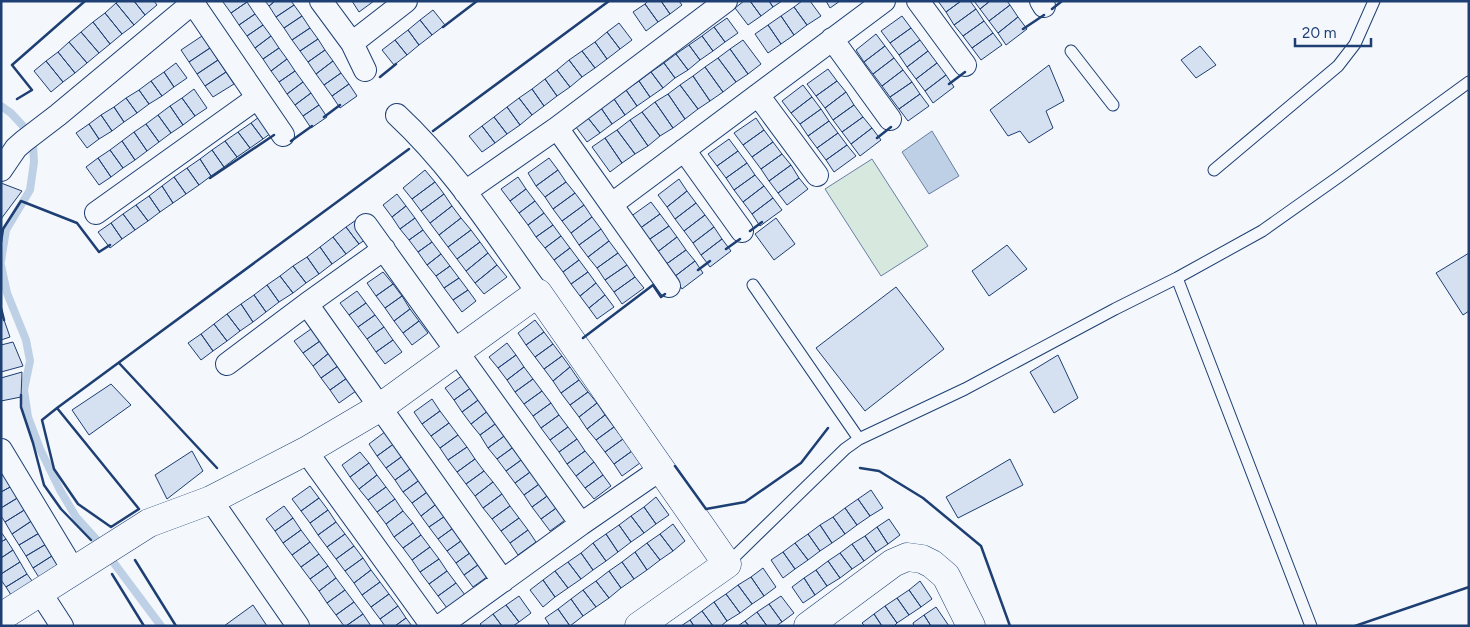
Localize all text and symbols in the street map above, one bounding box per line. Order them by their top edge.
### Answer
scale bar [1295,15,1371,47]
text: 20 m [1302,24,1336,42]

